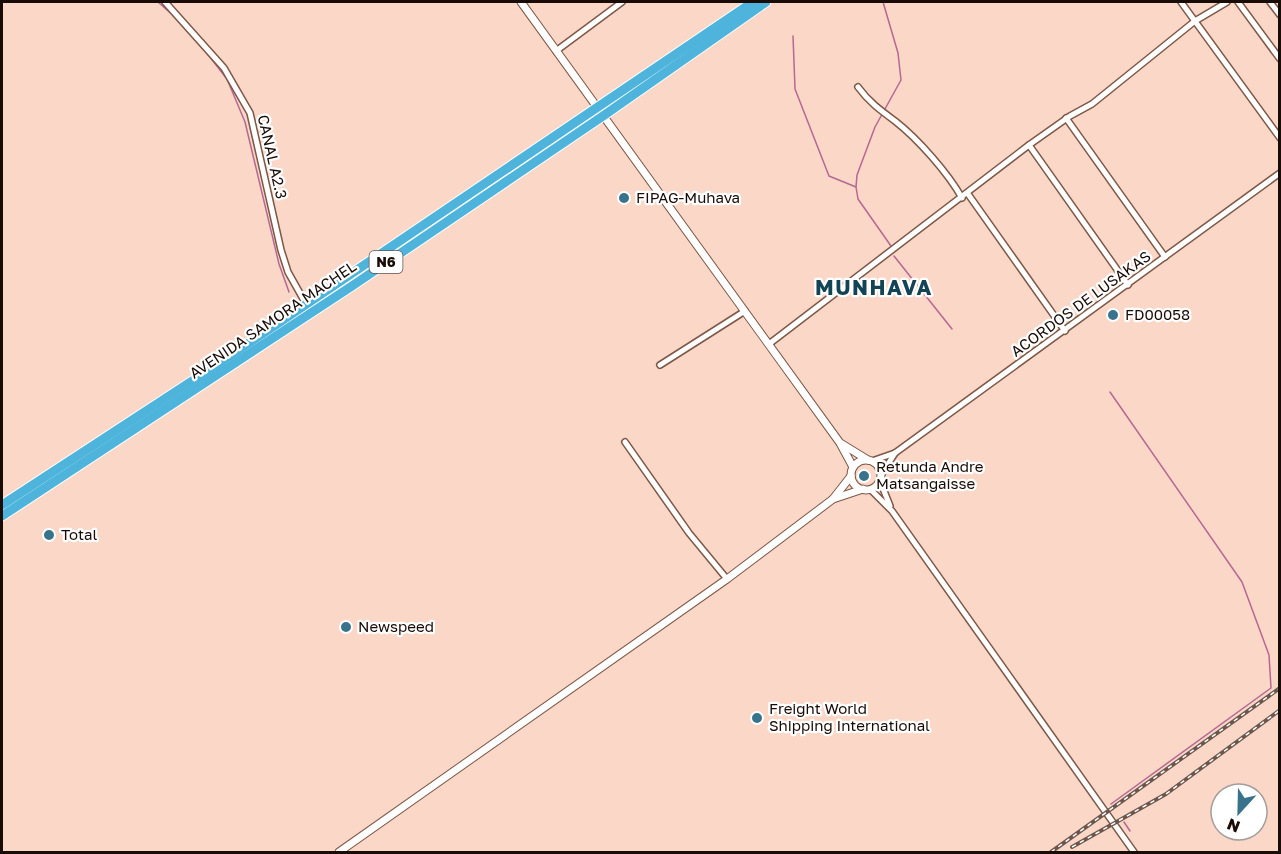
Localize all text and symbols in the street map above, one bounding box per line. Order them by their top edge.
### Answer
street label: CANAL A2.3 [255,113,291,201]
place label: FIPAG-Muhava [636,188,740,206]
marker: FIPAG-Muhava [617,191,631,205]
street label: ACORDOS DE LUSAKAS [1007,246,1154,360]
road number: N6 [370,251,402,273]
street label: AVENIDA SAMORA MACHEL [186,256,360,382]
district label: MUNHAVA [815,274,933,300]
place label: FD00058 [1125,305,1190,323]
marker: FD00058 [1106,308,1120,322]
place label: Retunda Andre Matsangaisse [876,457,984,492]
marker: Retunda Andre Matsangaisse [857,469,871,483]
place label: Total [61,525,97,543]
marker: Total [42,528,56,542]
place label: Newspeed [358,617,434,635]
marker: Newspeed [339,620,353,634]
place label: Freight World Shipping International [769,699,930,734]
marker: Freight World Shipping International [750,711,764,725]
north arrow [1209,782,1269,842]
text: N [1224,814,1243,837]

